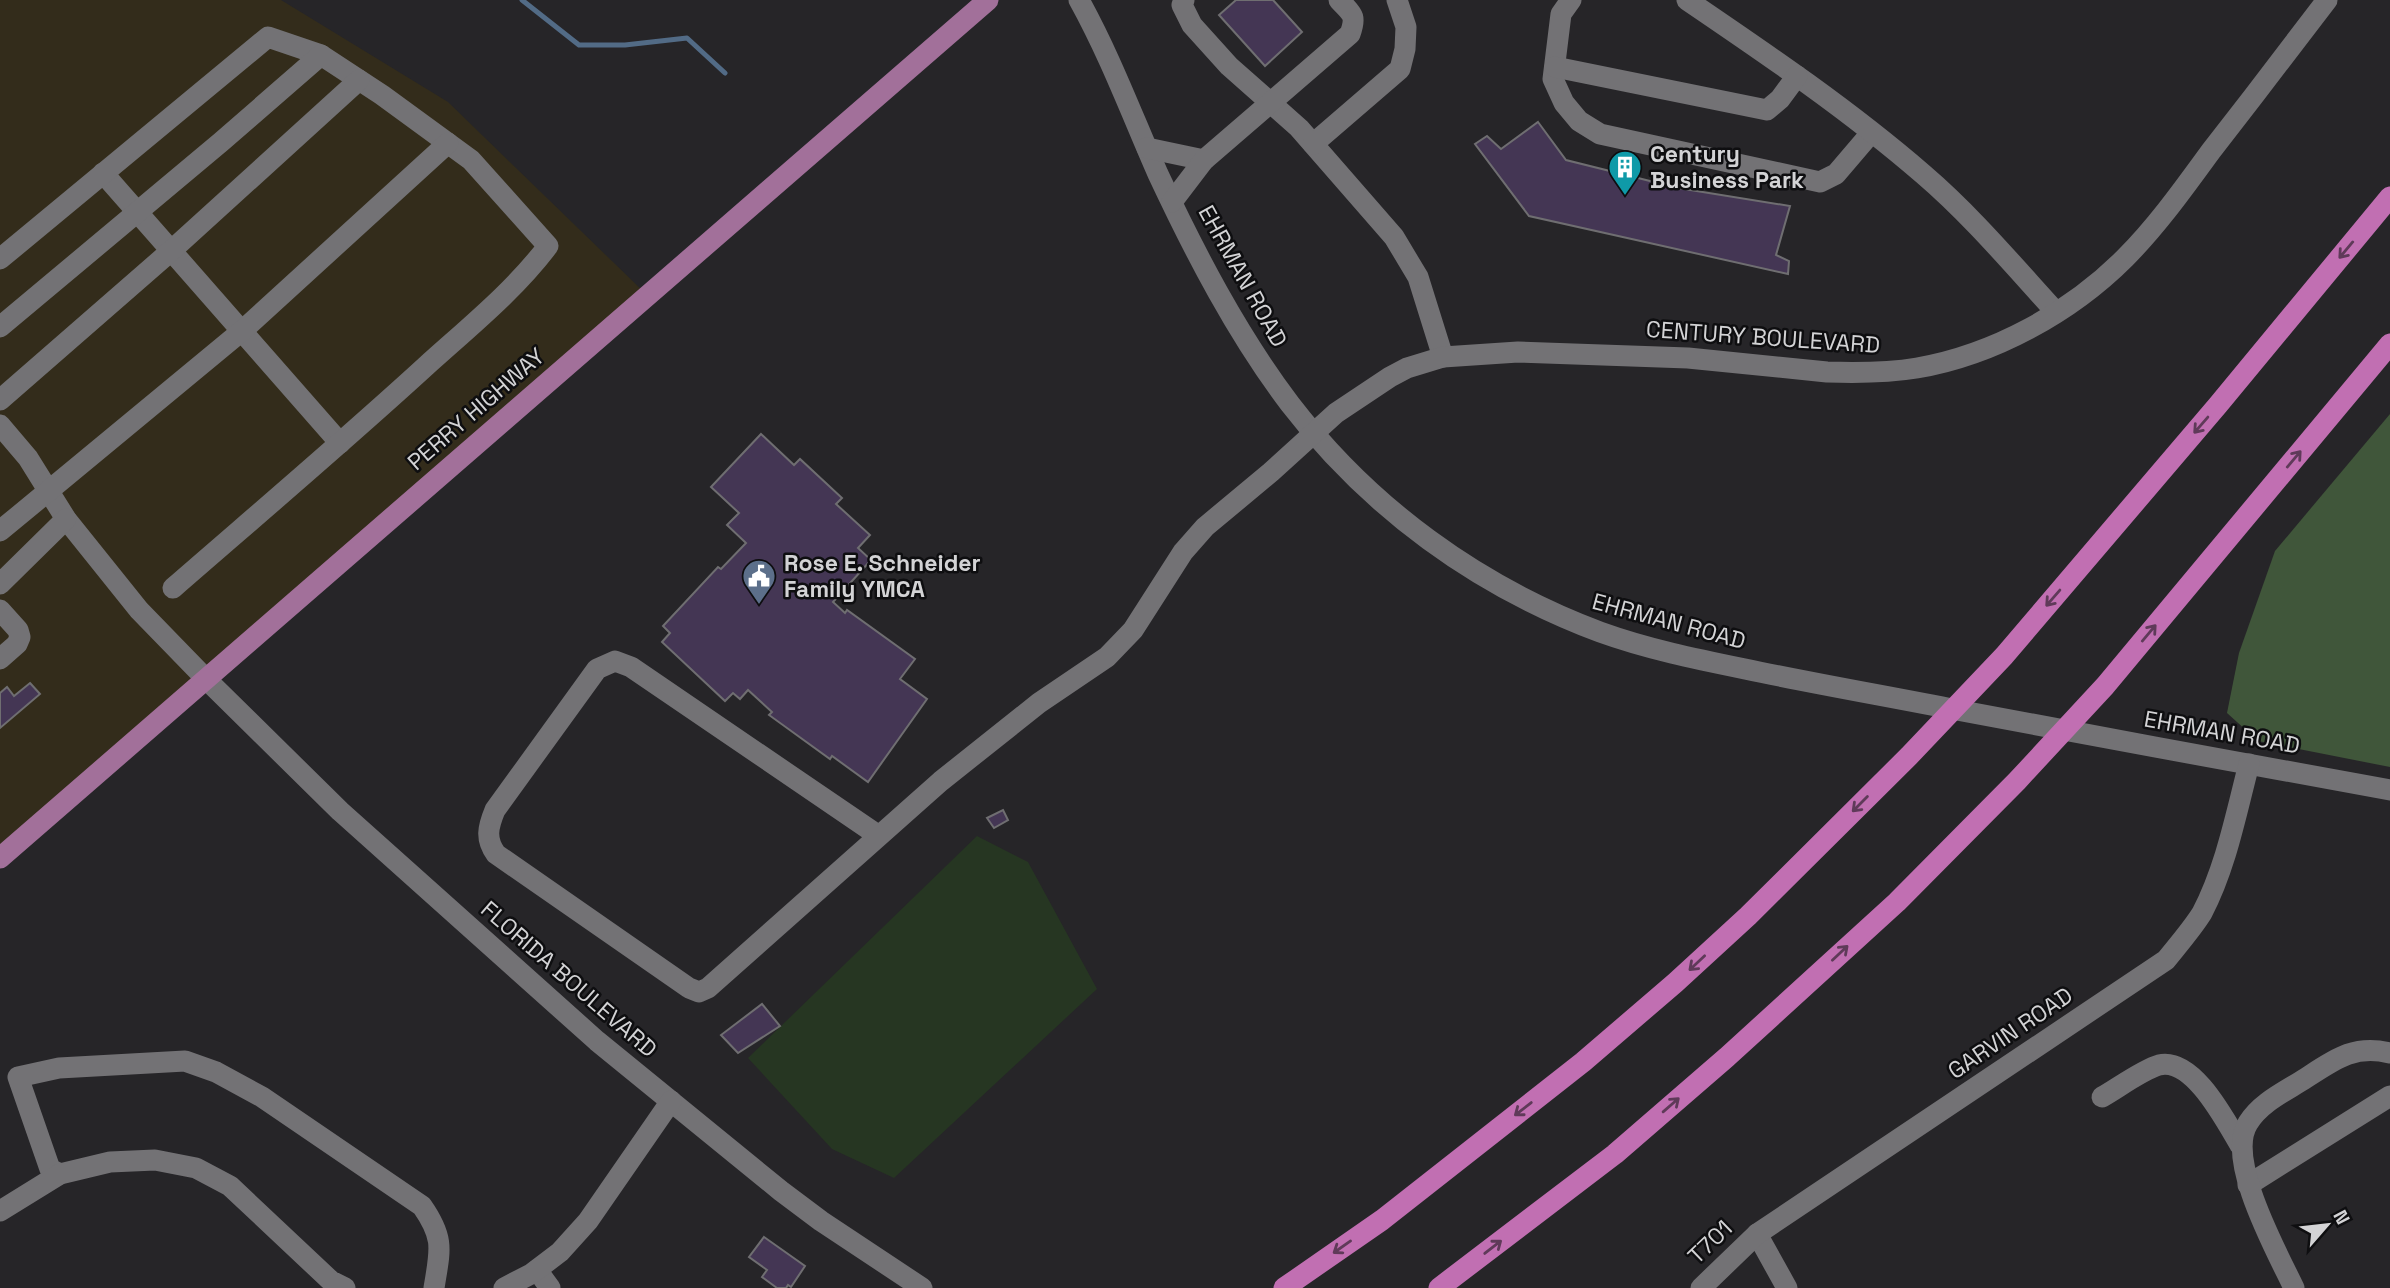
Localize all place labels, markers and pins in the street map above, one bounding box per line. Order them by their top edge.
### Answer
place label: Century Business Park [1650,139,1804,195]
building icon: Century Business Park [1606,148,1644,197]
place label: Rose E. Schneider Family YMCA [784,548,981,604]
public building icon: Rose E. Schneider Family YMCA [740,557,778,606]

